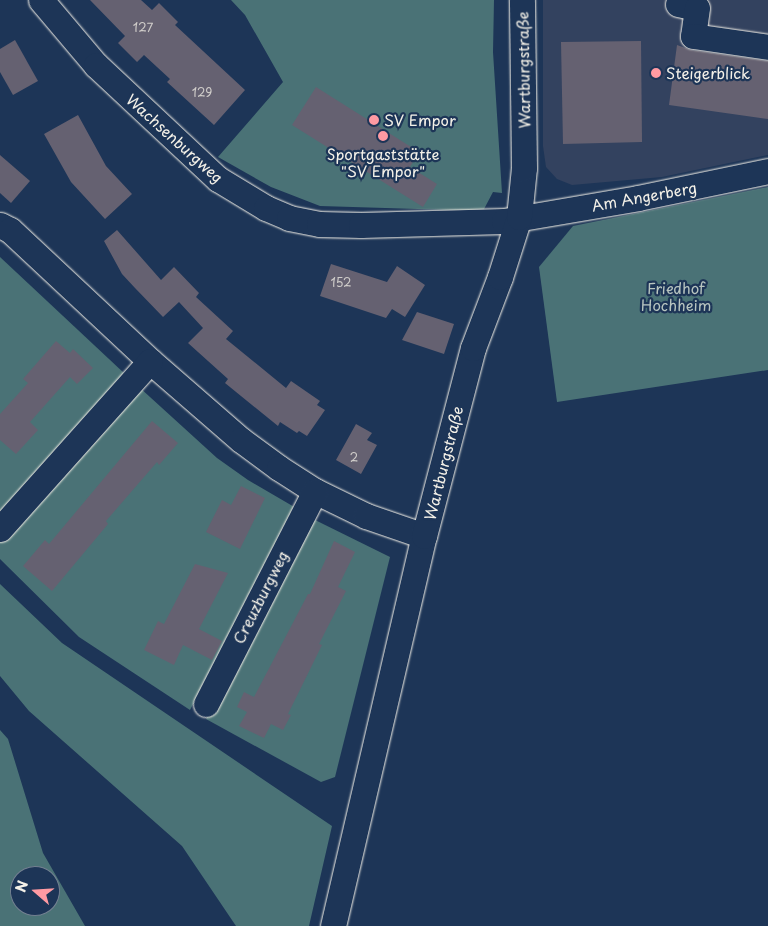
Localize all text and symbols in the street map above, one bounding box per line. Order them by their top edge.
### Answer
street label: Wartburgstraße [513,11,533,129]
house number: 127 [133,21,153,35]
place label: Steigerblick [666,64,750,82]
marker: Steigerblick [650,67,662,79]
house number: 129 [192,86,212,100]
street label: Wachsenburgweg [123,90,227,186]
place label: SV Empor [384,111,456,129]
marker: SV Empor [368,114,380,126]
marker: Sportgaststätte "SV Empor" [377,130,389,142]
place label: Sportgaststätte "SV Empor" [327,144,439,179]
street label: Am Angerberg [590,178,698,214]
house number: 152 [330,276,352,290]
park label: Friedhof Hochheim [641,278,711,313]
street label: Wartburgstraße [420,404,466,522]
house number: 2 [350,451,358,465]
street label: Creuzburgweg [229,548,291,646]
north arrow [10,866,60,916]
text: N [10,878,33,895]

